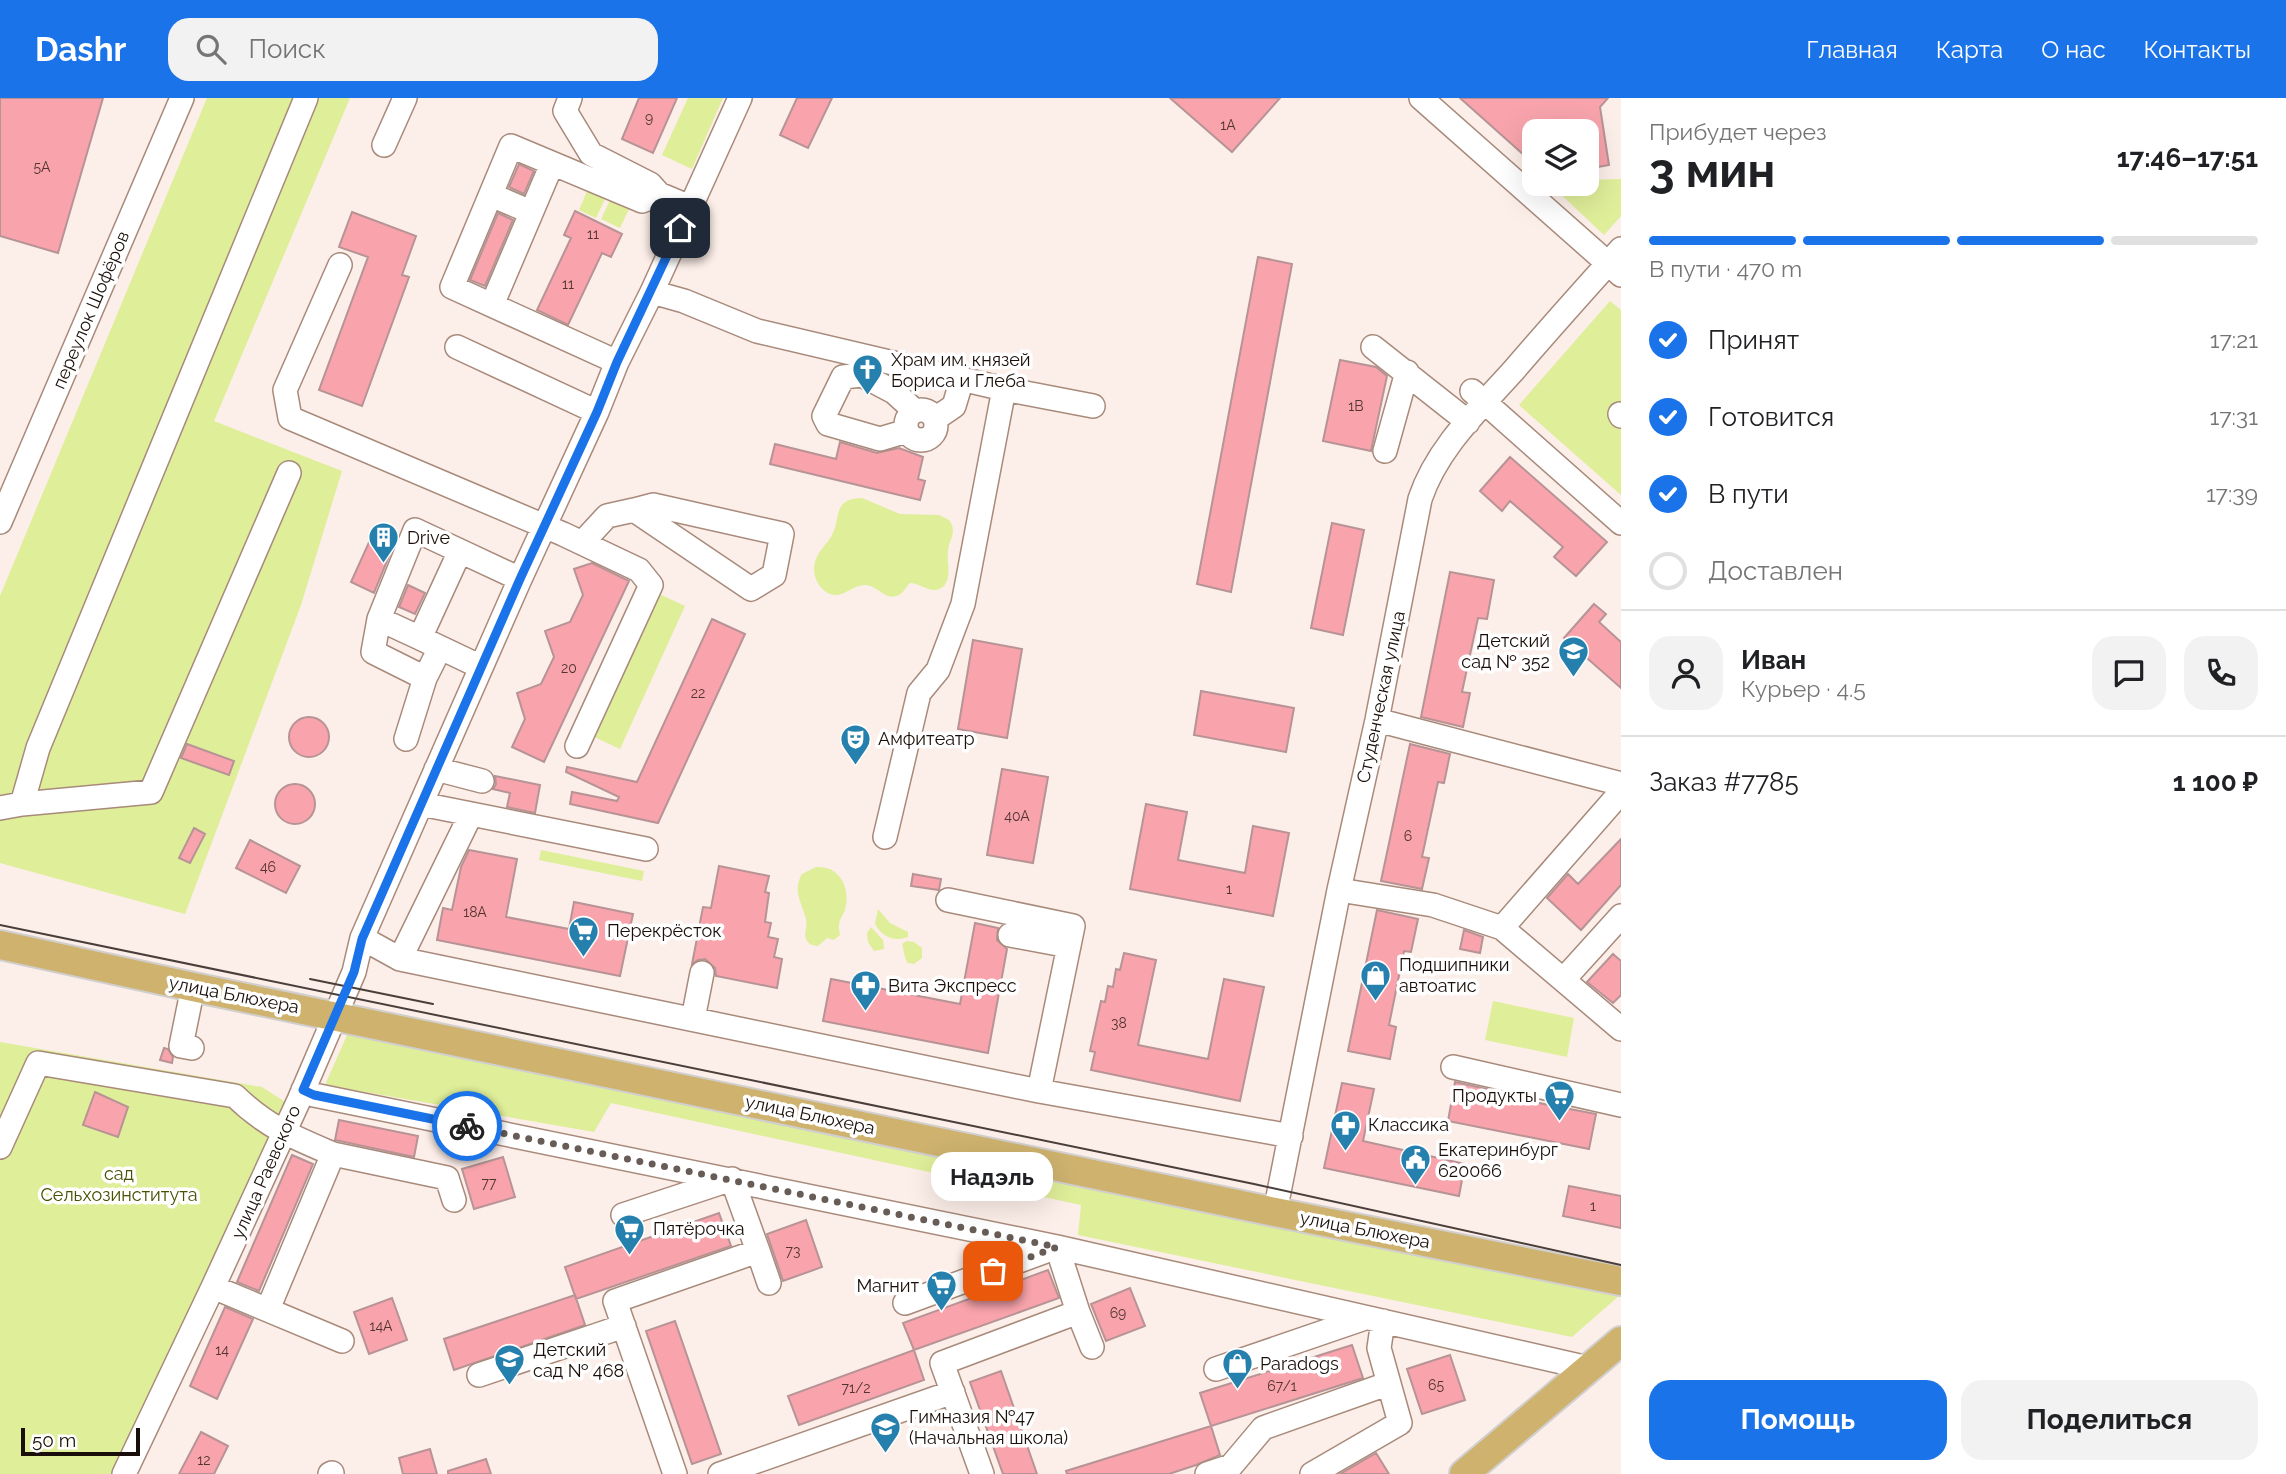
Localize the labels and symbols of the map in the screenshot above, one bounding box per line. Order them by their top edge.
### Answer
house number: 9 [645,110,653,126]
house number: 1А [1220,117,1236,133]
house number: 5А [33,159,51,175]
pin [650,198,710,258]
house number: 11 [587,226,599,242]
street label: переулок Шофёров [48,228,133,392]
house number: 11 [562,276,574,292]
place label: Храм им. князей Бориса и Глеба [891,349,1031,391]
church icon: Храм им. князей Бориса и Глеба [851,353,885,397]
house number: 1В [1348,398,1364,414]
building icon: Drive [367,521,401,565]
place label: Drive [407,527,450,548]
street label: Студенческая улица [1352,609,1409,785]
place label: Детский сад № 352 [1461,630,1550,672]
school or university icon: Детский сад № 352 [1556,634,1590,678]
house number: 20 [561,660,577,676]
house number: 22 [691,685,705,701]
theatre icon: Амфитеатр [838,722,872,766]
place label: Амфитеатр [878,728,975,749]
house number: 40А [1004,808,1030,824]
house number: 6 [1404,828,1412,844]
house number: 46 [260,859,276,875]
house number: 1 [1226,881,1232,897]
house number: 18А [463,904,487,920]
supermarket icon: Перекрёсток [567,914,601,958]
place label: Перекрёсток [607,920,722,941]
place label: Подшипники автоатис [1399,954,1510,996]
shop icon: Подшипники автоатис [1359,958,1393,1002]
pharmacy icon: Вита Экспресс [848,969,882,1013]
street label: улица Блюхера [167,972,301,1017]
place label: Вита Экспресс [888,975,1017,996]
house number: 38 [1111,1015,1127,1031]
supermarket icon: Продукты [1543,1079,1577,1123]
place label: Продукты [1452,1085,1537,1106]
courier [432,1091,502,1161]
street label: улица Блюхера [743,1091,877,1139]
street label: улица Раевского [227,1101,305,1242]
pharmacy icon: Классика [1328,1108,1362,1152]
place label: Классика [1368,1114,1449,1135]
place label: Екатеринбург 620066 [1438,1139,1558,1181]
public building icon: Екатеринбург 620066 [1398,1143,1432,1187]
callout: Надэль [932,1152,1054,1201]
park label: сад Сельхозинститута [40,1163,198,1205]
house number: 77 [482,1175,497,1191]
house number: 1 [1590,1198,1596,1214]
street label: улица Блюхера [1298,1207,1432,1252]
supermarket icon: Пятёрочка [613,1212,647,1256]
place label: Пятёрочка [653,1218,745,1239]
pin [963,1241,1023,1301]
house number: 73 [786,1243,800,1259]
supermarket icon: Магнит [925,1269,959,1313]
place label: Магнит [856,1275,919,1296]
house number: 69 [1110,1305,1126,1321]
house number: 14А [369,1318,393,1334]
place label: Детский сад № 468 [533,1339,624,1381]
house number: 14 [215,1342,229,1358]
school or university icon: Детский сад № 468 [493,1343,527,1387]
shop icon: Paradogs [1220,1347,1254,1391]
place label: Paradogs [1260,1353,1339,1374]
house number: 65 [1428,1377,1444,1393]
house number: 67/1 [1267,1378,1297,1394]
house number: 71/2 [842,1380,870,1396]
place label: Гимназия №47 (Начальная школа) [909,1406,1068,1448]
school or university icon: Гимназия №47 (Начальная школа) [869,1410,903,1454]
scale bar [21,1425,140,1457]
house number: 12 [197,1452,211,1468]

